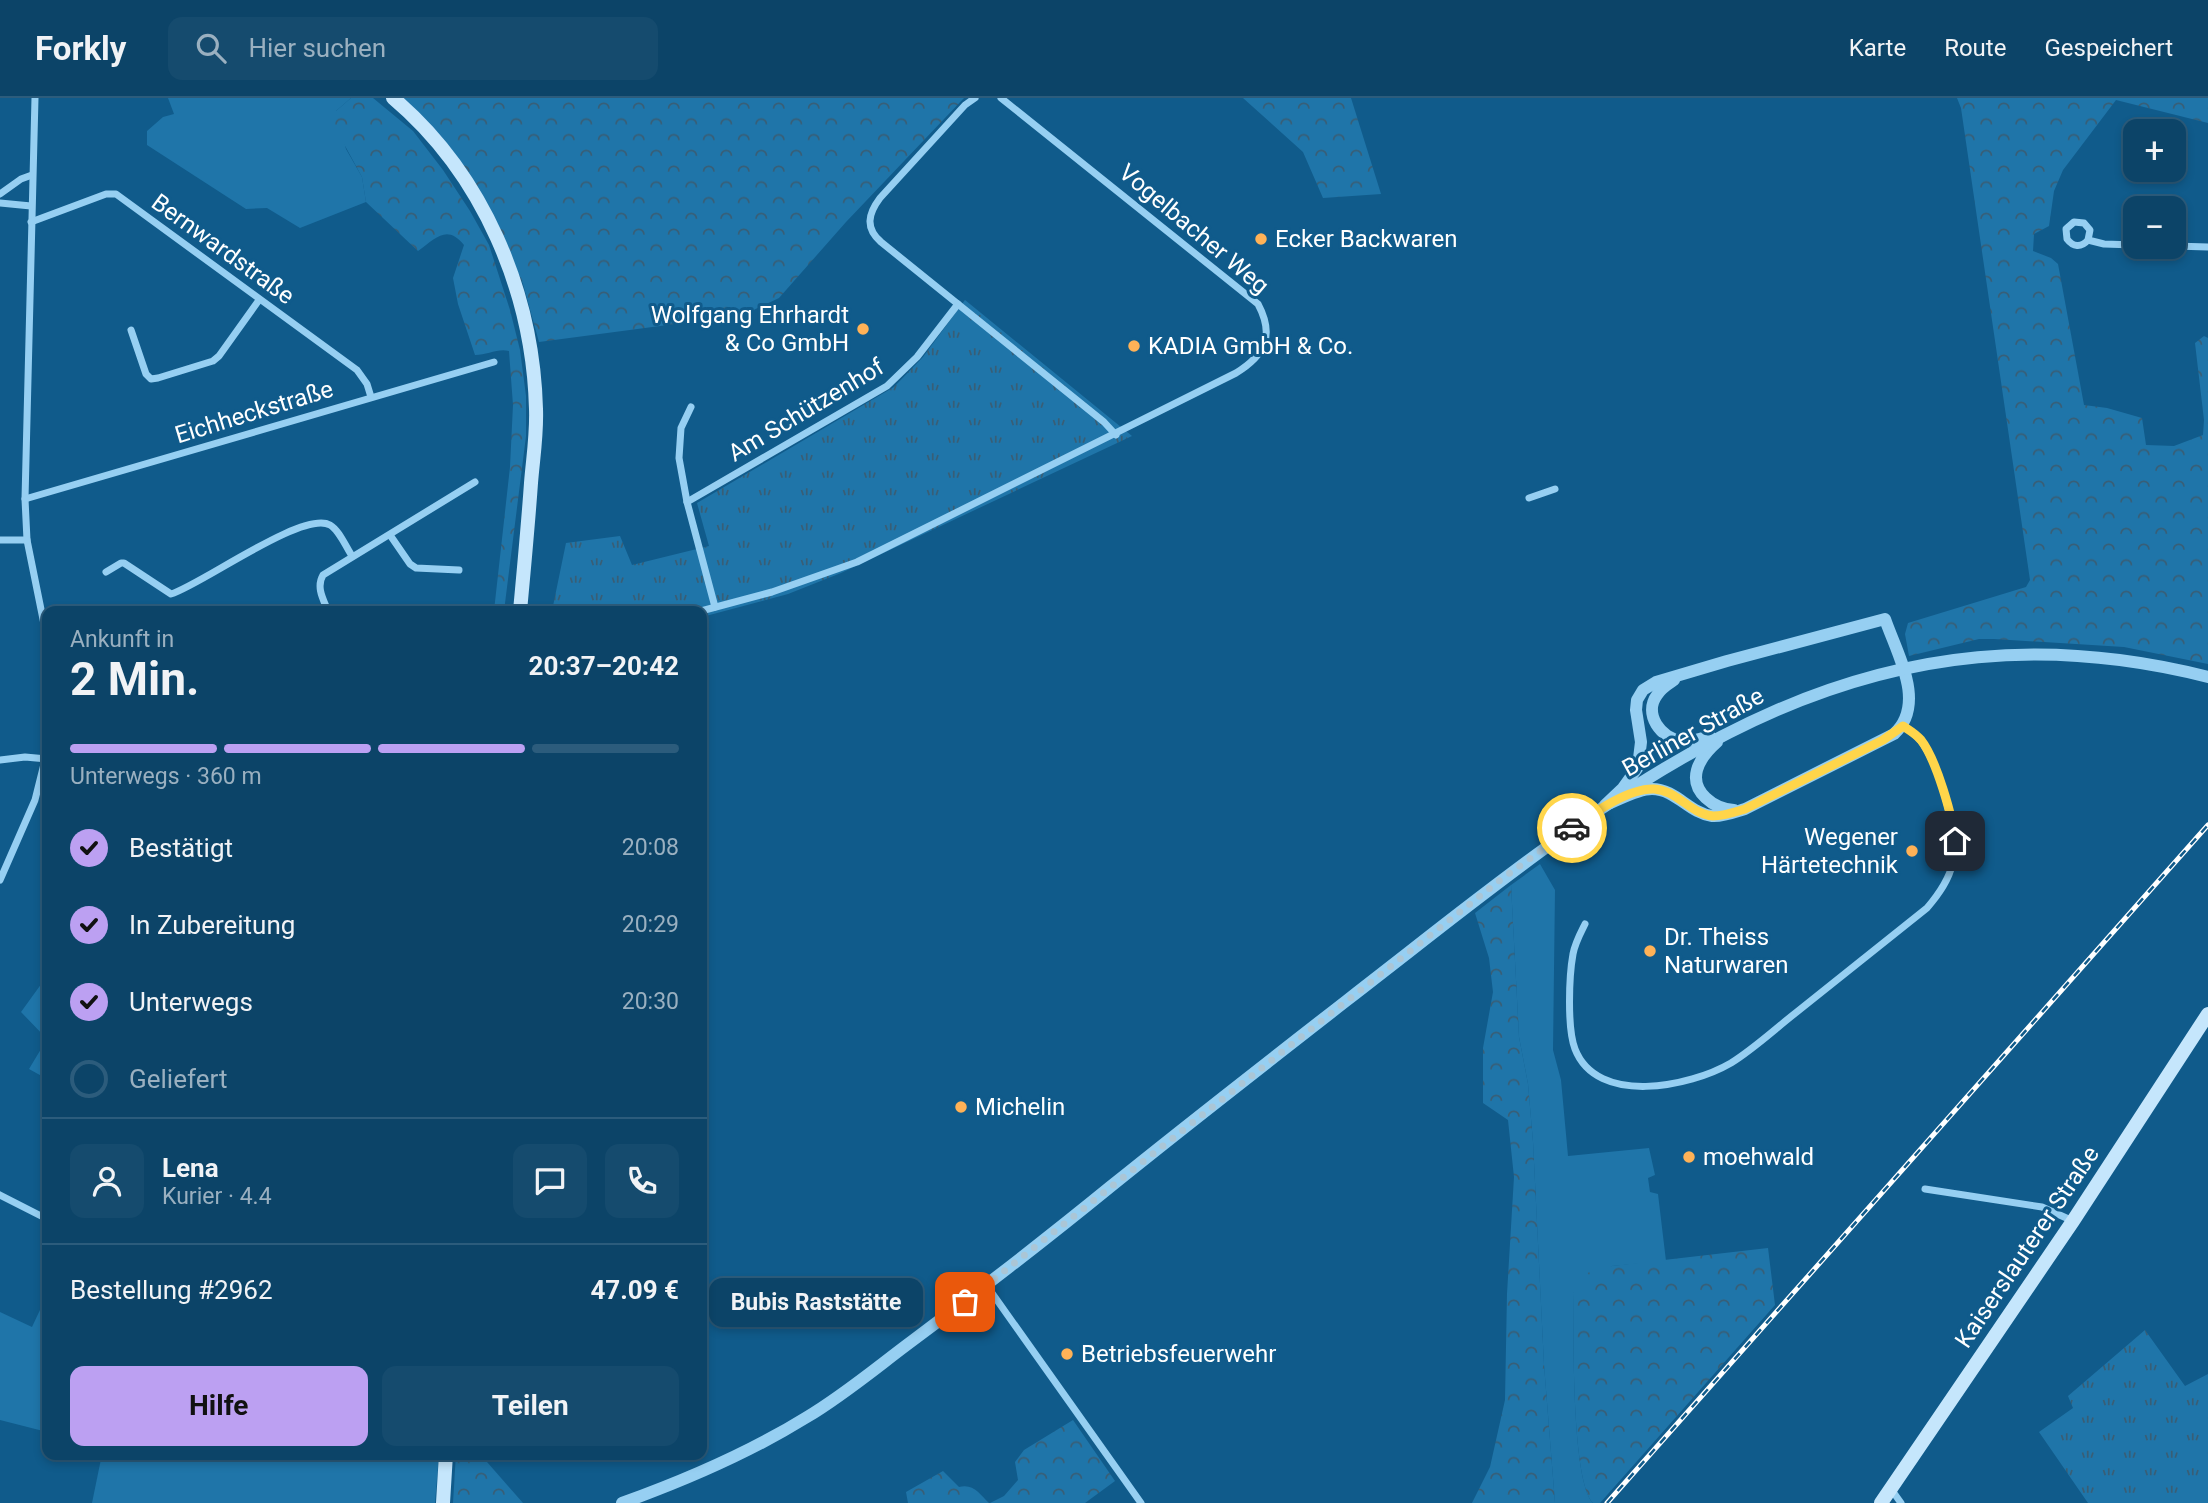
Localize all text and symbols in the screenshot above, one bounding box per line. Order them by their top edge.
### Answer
search box [168,17,658,80]
text: Forkly [35,29,126,68]
icon: search [192,29,230,67]
text: Hier suchen [248,33,386,63]
text: Karte [1849,34,1906,62]
text: Route [1944,34,2006,62]
text: Gespeichert [2044,34,2173,62]
map controls [2123,119,2186,259]
button: + [2123,119,2186,182]
street label: Vogelbacher Weg [1113,158,1275,300]
street label: Bernwardstraße [146,188,300,310]
button: − [2123,196,2186,259]
place label: Ecker Backwaren [1275,225,1457,253]
marker: Ecker Backwaren [1253,231,1269,247]
place label: Wolfgang Ehrhardt & Co GmbH [651,301,849,357]
marker: Wolfgang Ehrhardt & Co GmbH [855,321,871,337]
place label: KADIA GmbH & Co. [1148,332,1353,360]
marker: KADIA GmbH & Co. [1126,338,1142,354]
street label: Am Schützenhof [723,352,890,468]
street label: Eichheckstraße [172,375,336,449]
text: Ankunft in [70,626,174,653]
text: 20:37–20:42 [529,651,679,681]
text: 2 Min. [70,652,199,706]
street label: Berliner Straße [1617,682,1769,782]
text: Unterwegs · 360 m [70,763,262,790]
courier [1537,793,1607,863]
icon: car [1553,809,1591,847]
pin [1925,811,1985,871]
icon: home [1936,822,1974,860]
place label: Wegener Härtetechnik [1761,823,1899,879]
icon: check [70,829,108,867]
text: Bestätigt [129,833,233,863]
text: 20:08 [622,834,679,861]
marker: Wegener Härtetechnik [1904,843,1920,859]
icon: check [70,906,108,944]
text: In Zubereitung [129,910,295,940]
text: 20:29 [622,911,679,938]
place label: Dr. Theiss Naturwaren [1664,923,1789,979]
marker: Dr. Theiss Naturwaren [1642,943,1658,959]
icon: check [70,983,108,1021]
text: Unterwegs [129,987,253,1017]
text: 20:30 [622,988,679,1015]
text: Geliefert [129,1064,227,1094]
place label: Michelin [975,1093,1065,1121]
marker: Michelin [953,1099,969,1115]
street label: Kaiserslauterer Straße [1949,1141,2105,1353]
place label: moehwald [1703,1143,1814,1171]
button: person [70,1144,144,1218]
button: chat [513,1144,587,1218]
button: phone [605,1144,679,1218]
marker: moehwald [1681,1149,1697,1165]
text: Lena [162,1153,219,1183]
text: Kurier · 4.4 [162,1183,272,1210]
pin [935,1272,995,1332]
text: Bestellung #2962 [70,1275,273,1305]
text: 47.09 € [590,1275,679,1305]
callout: Bubis Raststätte [710,1278,923,1326]
icon: bag [946,1283,984,1321]
text: Bubis Raststätte [731,1289,901,1316]
place label: Betriebsfeuerwehr [1081,1340,1276,1368]
marker: Betriebsfeuerwehr [1059,1346,1075,1362]
button: Hilfe [70,1366,368,1446]
button: Teilen [382,1366,679,1446]

